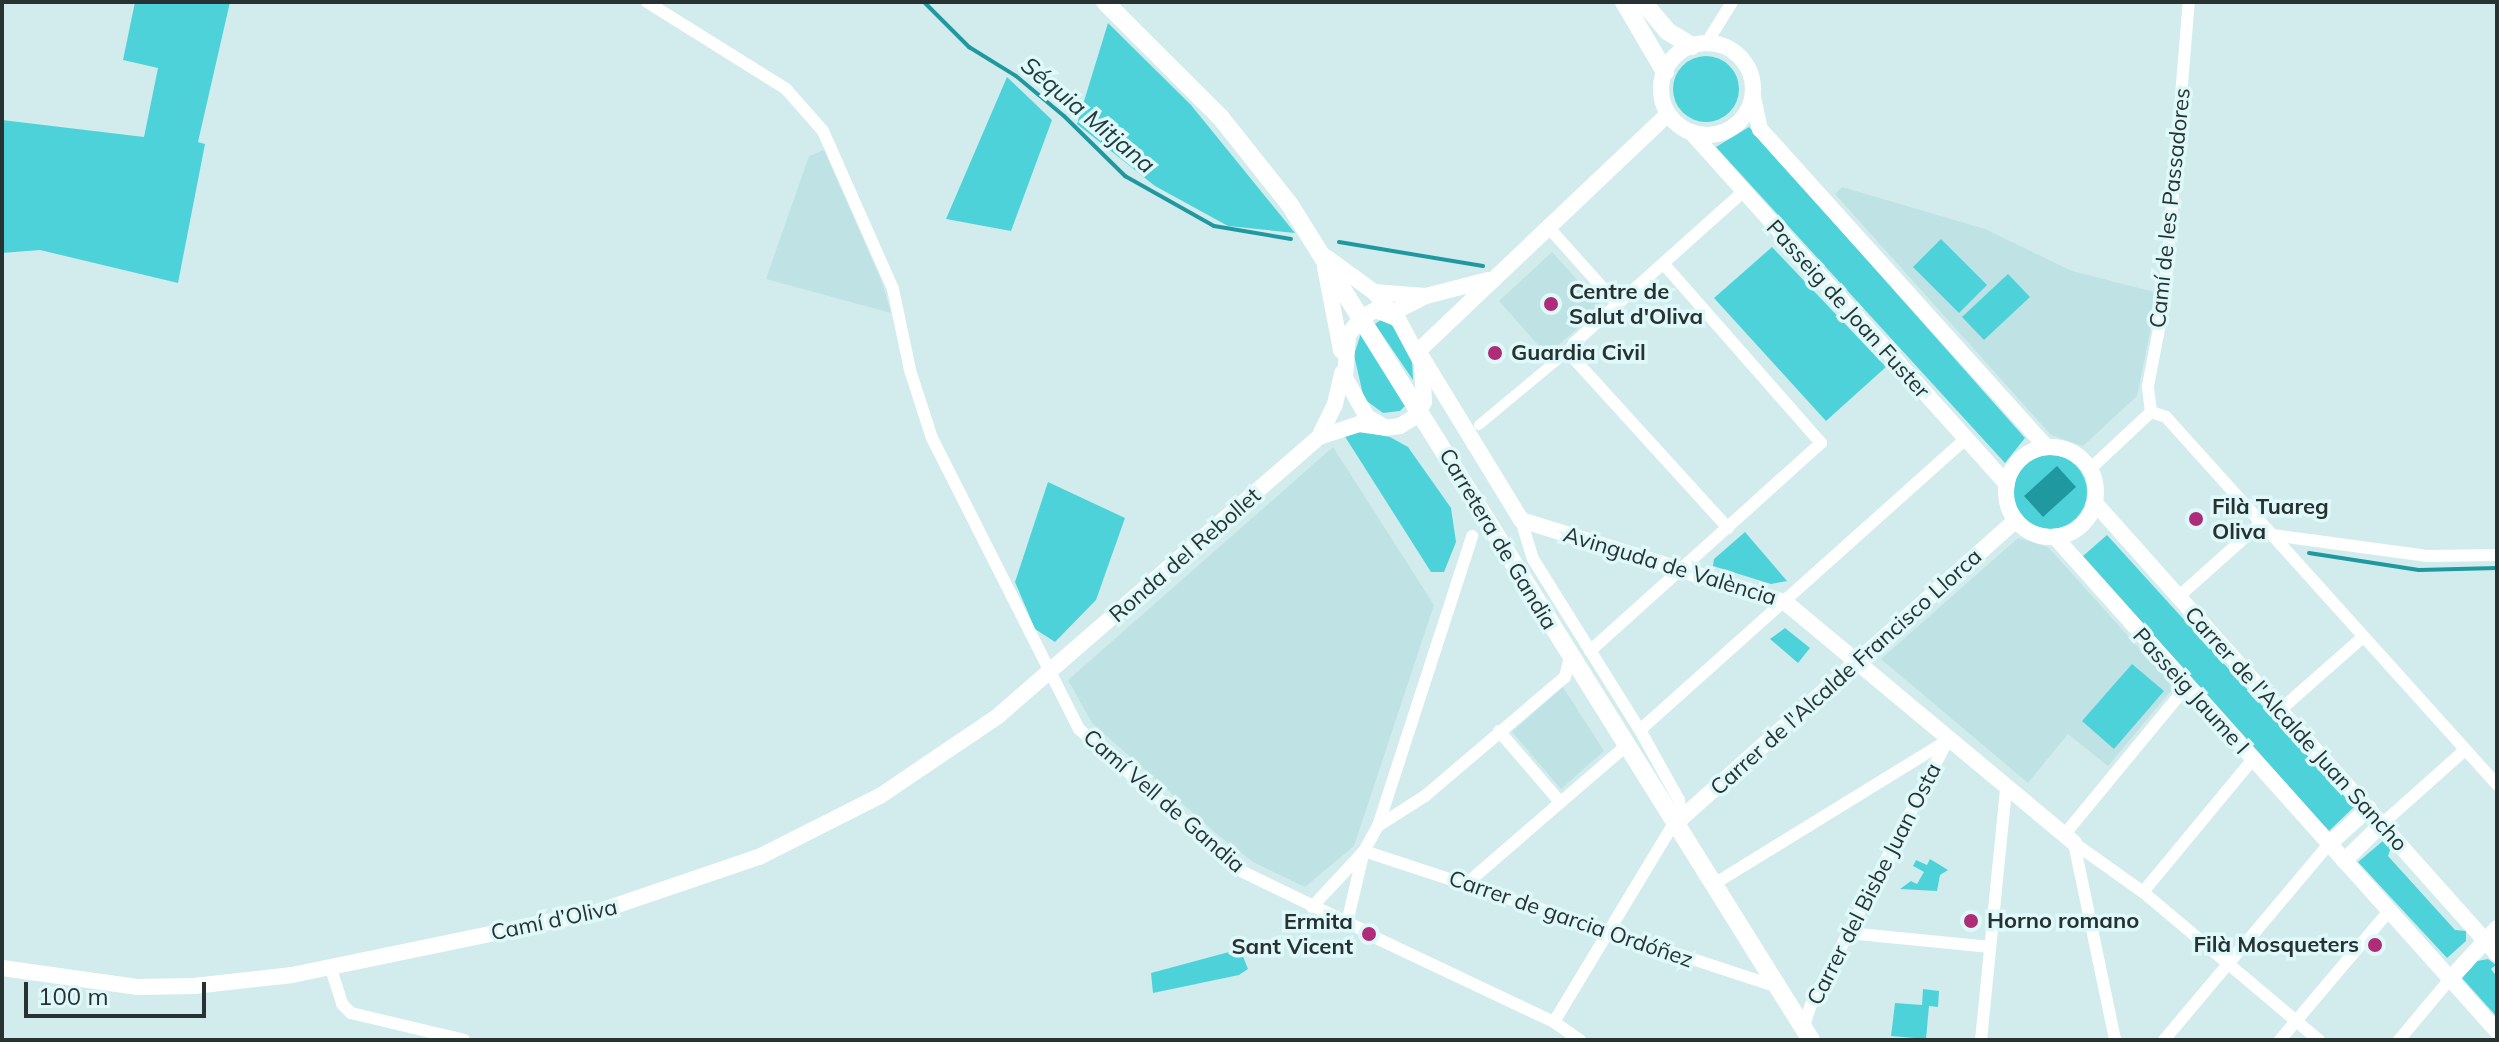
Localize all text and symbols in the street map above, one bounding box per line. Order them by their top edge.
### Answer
water label: Séquia Mitjana [1015,51,1161,179]
street label: Camí de les Passadores [2144,87,2196,329]
street label: Passeig de Joan Fuster [1761,214,1935,404]
place label: Centre de Salut d'Oliva [1569,278,1703,330]
marker: Centre de Salut d'Oliva [1540,293,1562,315]
place label: Guardia Civil [1511,340,1646,366]
marker: Guardia Civil [1486,344,1504,362]
street label: Carretera de Gandia [1433,444,1563,634]
street label: Ronda del Rebollet [1104,482,1266,628]
place label: Filà Tuareg Oliva [2212,493,2329,544]
marker: Filà Tuareg Oliva [2187,510,2205,528]
street label: Avinguda de València [1560,521,1780,611]
street label: Carrer de l'Alcalde Francisco Llorca [1705,543,1987,801]
street label: Carrer de l'Alcalde Juan Sancho [2179,601,2413,857]
street label: Passeig Jaume I [2127,622,2255,760]
street label: Camí Vell de Gandia [1078,724,1250,878]
street label: Carrer del Bisbe Juan Osta [1801,759,1947,1009]
street label: Carrer de garcia Ordóñez [1445,865,1697,973]
street label: Camí d’Oliva [488,894,620,946]
place label: Ermita Sant Vicent [1231,908,1353,960]
place label: Horno romano [1987,908,2139,934]
marker: Horno romano [1962,912,1980,930]
marker: Ermita Sant Vicent [1360,925,1378,943]
place label: Filà Mosqueters [2193,932,2359,958]
marker: Filà Mosqueters [2366,936,2384,954]
scale bar [28,966,210,1016]
text: 100 m [38,981,109,1011]

